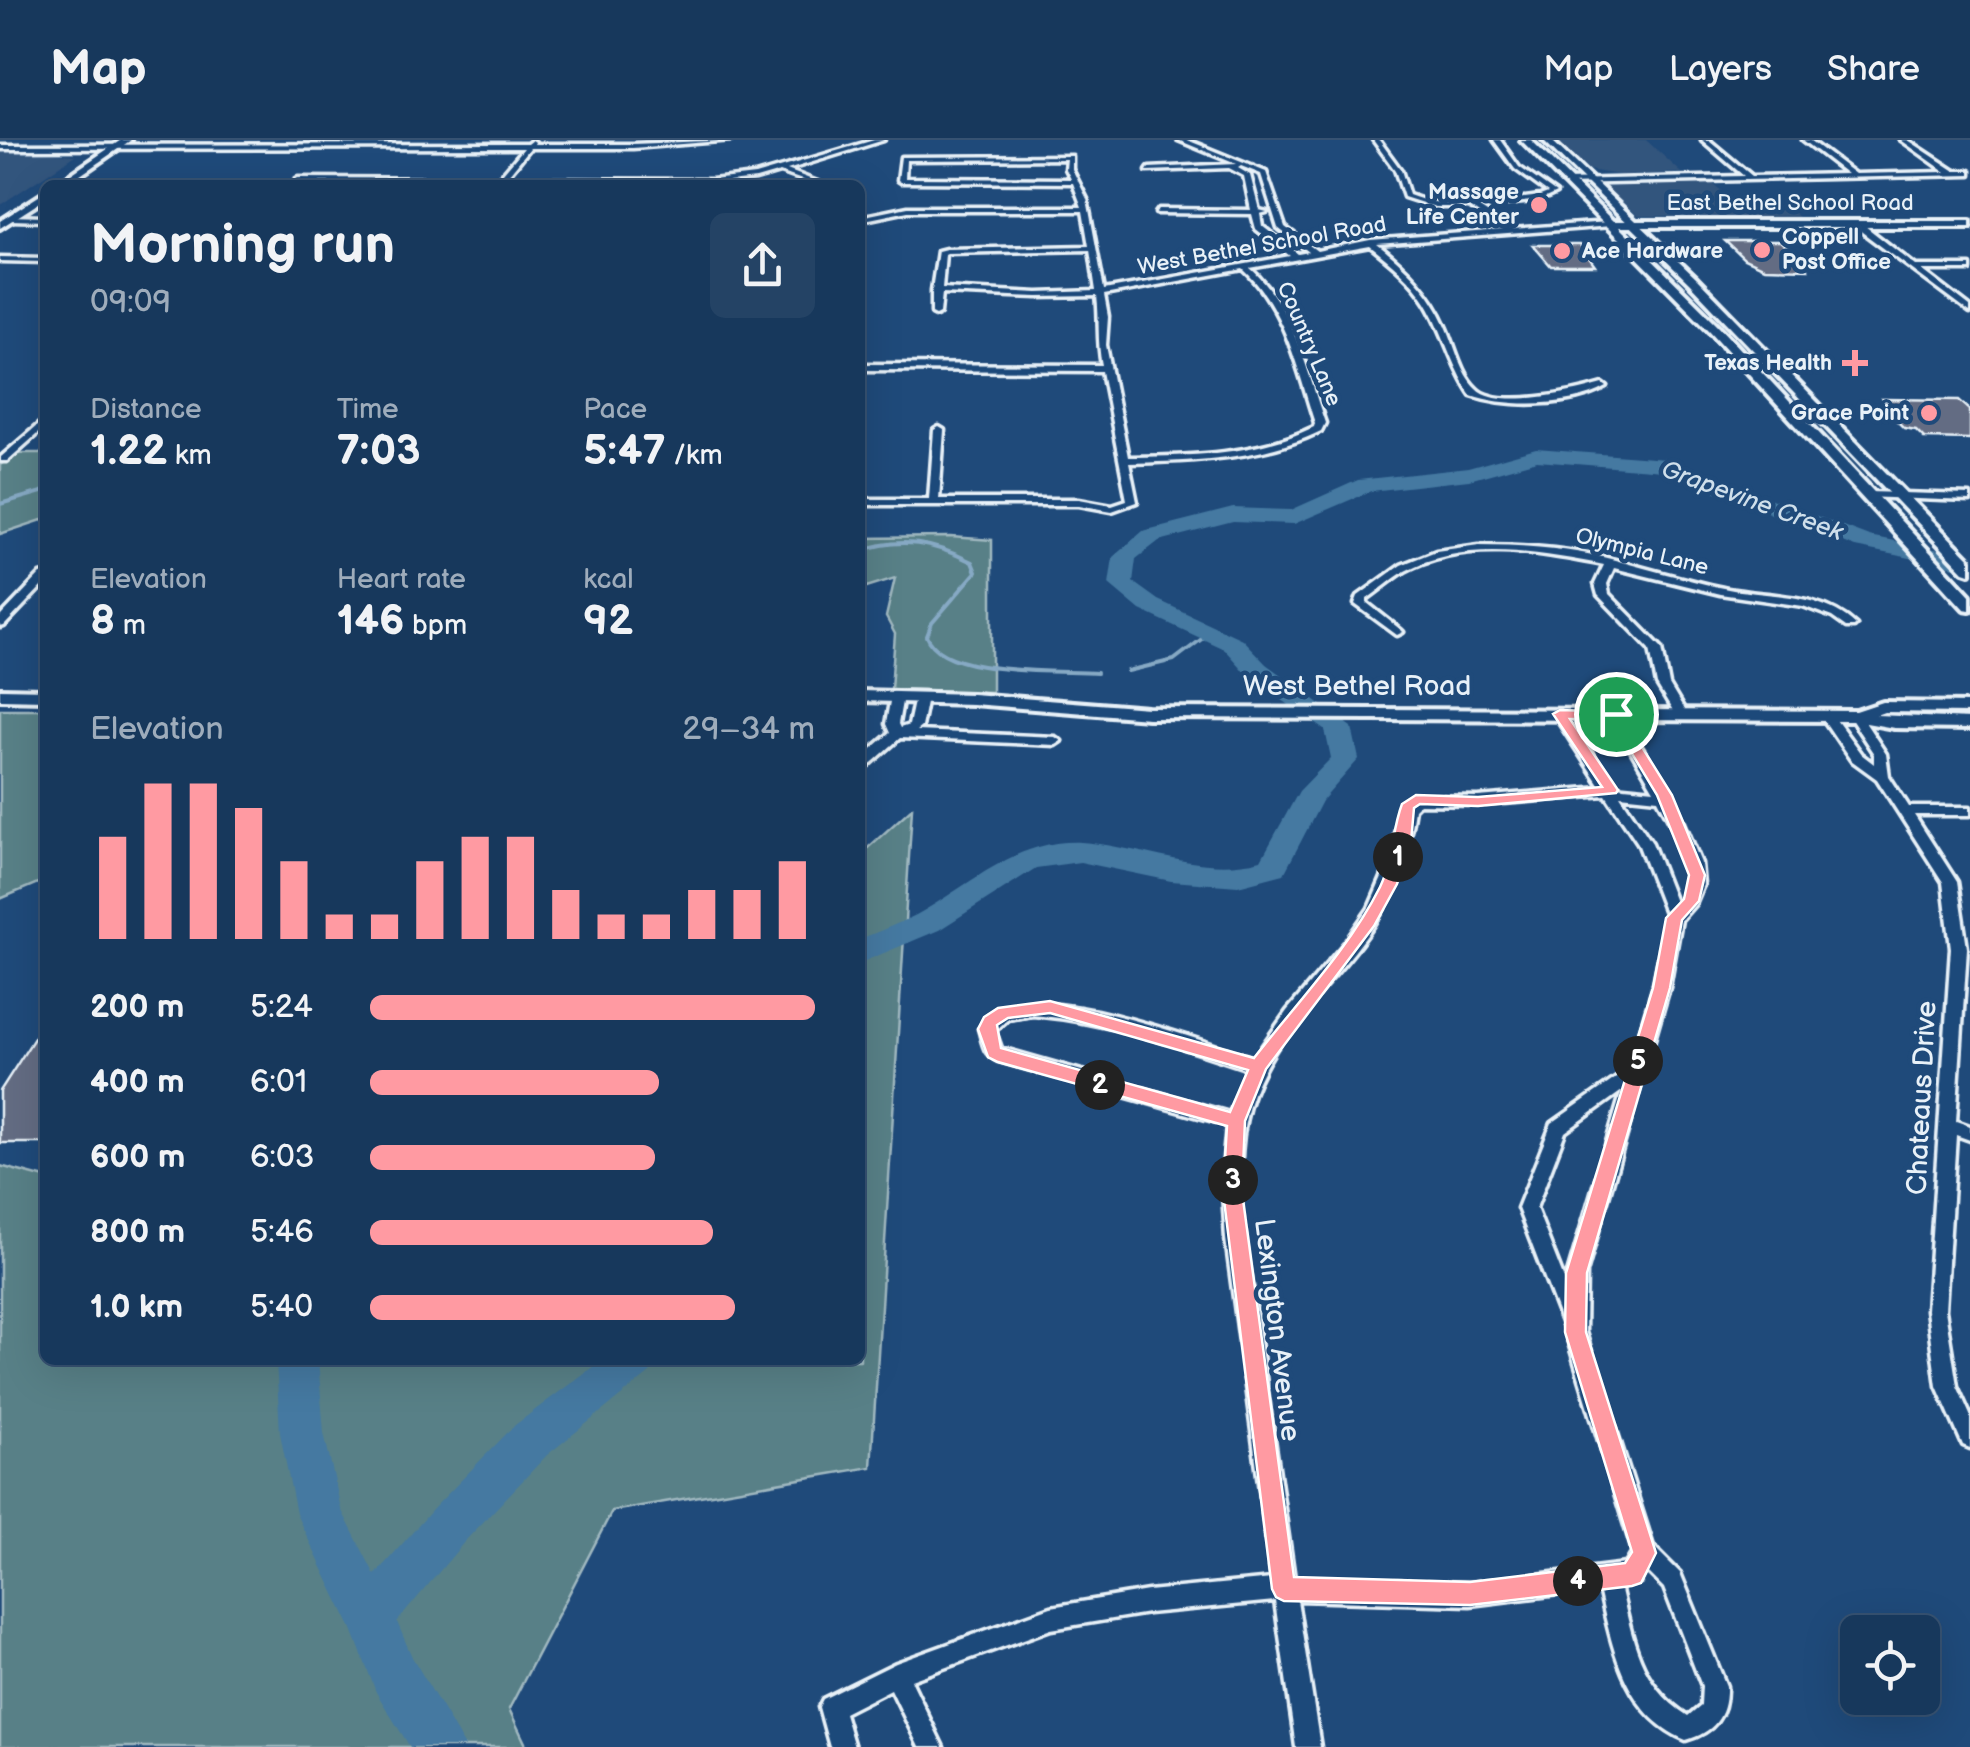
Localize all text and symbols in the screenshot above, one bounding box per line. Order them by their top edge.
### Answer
text: Map [50,41,146,98]
text: Map [1543,48,1614,91]
text: Layers [1669,48,1772,91]
text: Share [1827,48,1920,91]
place label: Massage Life Center [1406,179,1519,231]
street label: East Bethel School Road [1666,190,1914,217]
marker: Massage Life Center [1528,194,1550,216]
street label: West Bethel School Road [1135,211,1389,281]
text: Morning run [90,212,395,279]
button: share [710,213,815,318]
place label: Coppell Post Office [1782,224,1891,276]
place label: Ace Hardware [1581,238,1723,265]
marker: Coppell Post Office [1751,239,1773,261]
marker: Ace Hardware [1551,240,1573,262]
street label: Country Lane [1271,278,1347,410]
text: 09:09 [90,283,171,322]
place label: Texas Health [1704,350,1832,377]
marker: Texas Health [1842,350,1868,376]
text: Distance [90,393,202,426]
text: Time [337,393,399,426]
text: Pace [583,393,647,426]
place label: Grace Point [1791,400,1910,427]
marker: Grace Point [1918,402,1940,424]
text: 1.22 [90,426,167,477]
text: 7:03 [337,426,421,477]
text: 5:47 [583,426,666,477]
text: km [167,439,212,472]
text: /km [666,439,723,472]
water label: Grapevine Creek [1657,454,1848,548]
street label: Olympia Lane [1573,522,1711,582]
text: Elevation [90,563,207,596]
text: Heart rate [337,563,466,596]
text: kcal [583,563,634,596]
text: 8 [90,596,115,647]
text: 146 [337,596,405,647]
text: 92 [583,596,633,647]
text: m [115,609,146,642]
text: bpm [405,609,467,642]
street label: West Bethel Road [1243,670,1471,703]
pin [1574,672,1659,757]
icon: arrive [1589,687,1644,742]
text: Elevation [90,710,223,749]
text: 29–34 m [682,710,815,749]
pin: 1 [1373,832,1423,882]
text: 1 [1392,840,1404,873]
text: 200 m [90,988,184,1027]
text: 5:24 [250,988,313,1027]
street label: Chateaus Drive [1900,1000,1944,1196]
pin: 5 [1613,1036,1663,1086]
text: 5 [1630,1044,1646,1077]
pin: 2 [1075,1060,1125,1110]
text: 400 m [90,1063,185,1102]
text: 6:01 [250,1063,307,1102]
text: 2 [1092,1068,1108,1101]
text: 600 m [90,1138,185,1177]
text: 6:03 [250,1138,315,1177]
pin: 3 [1208,1155,1258,1205]
text: 3 [1225,1163,1241,1196]
text: 800 m [90,1213,185,1252]
text: 5:46 [250,1213,314,1252]
street label: Lexington Avenue [1247,1217,1307,1443]
text: 1.0 km [90,1288,183,1327]
text: 5:40 [250,1288,313,1327]
pin: 4 [1553,1556,1603,1606]
text: 4 [1570,1564,1586,1597]
map controls [1840,1615,1940,1715]
button: locate [1840,1615,1940,1715]

